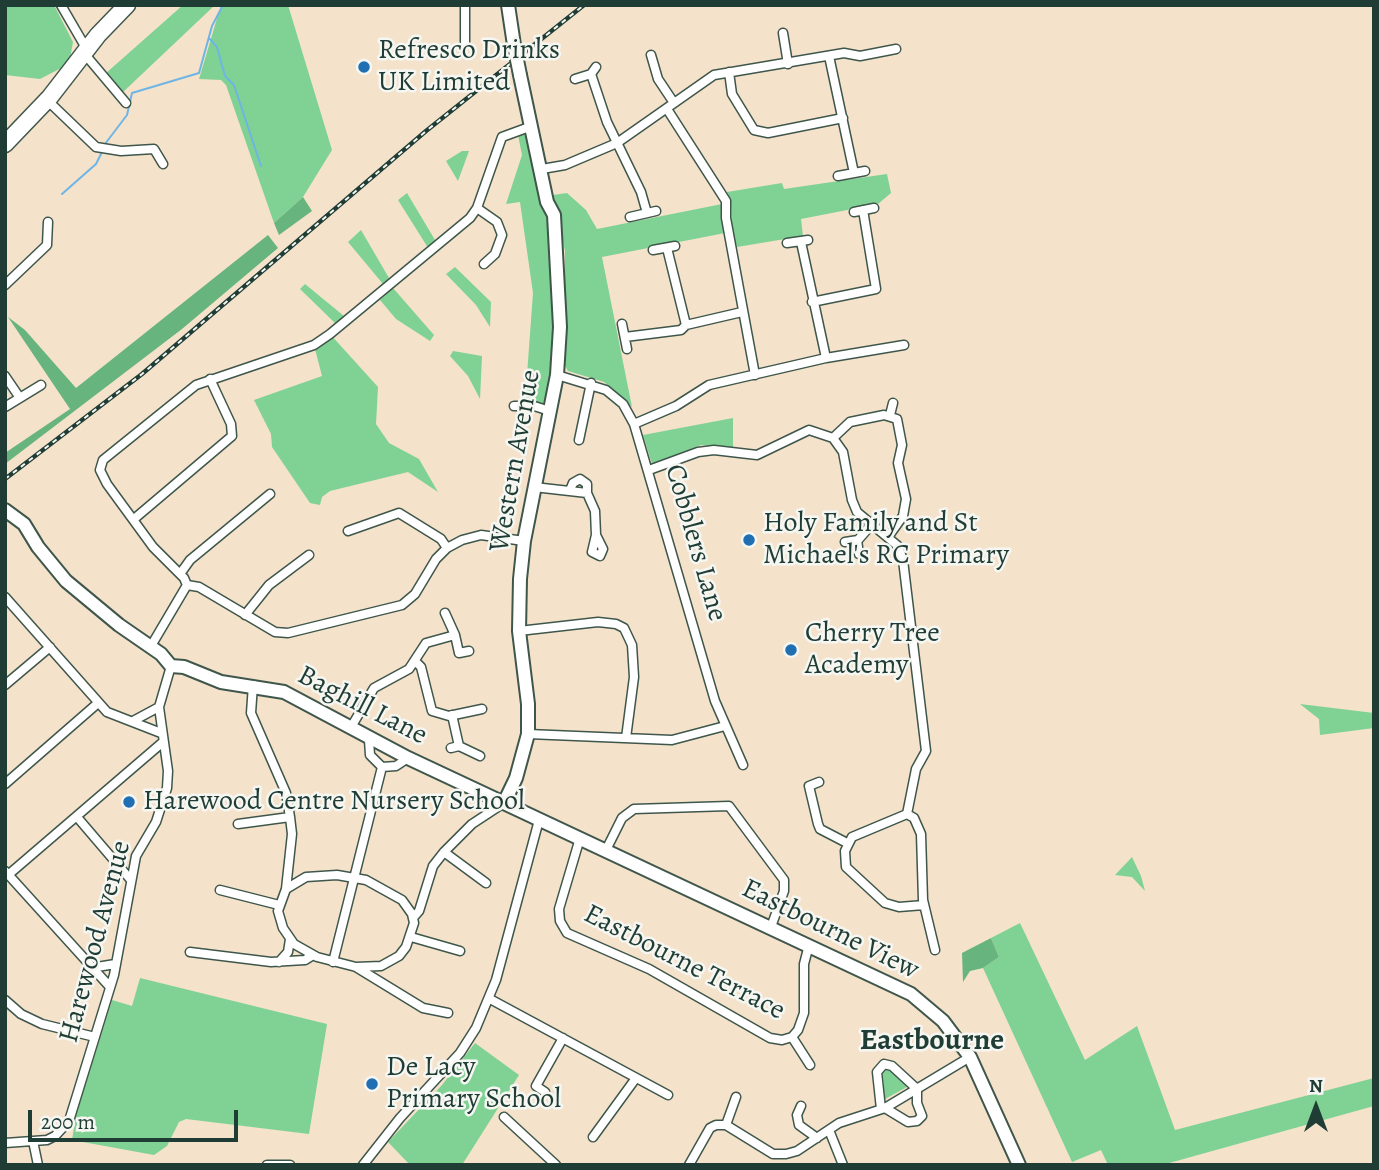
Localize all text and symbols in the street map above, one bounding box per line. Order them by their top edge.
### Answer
place label: Refresco Drinks UK Limited [378,34,560,100]
marker: Refresco Drinks UK Limited [356,59,372,75]
street label: Western Avenue [483,367,549,555]
street label: Cobblers Lane [657,461,733,625]
place label: Holy Family and St Michael's RC Primary [763,507,1009,573]
marker: Holy Family and St Michael's RC Primary [741,532,757,548]
place label: Cherry Tree Academy [805,617,940,683]
marker: Cherry Tree Academy [783,642,799,658]
street label: Baghill Lane [292,659,432,753]
place label: Harewood Centre Nursery School [143,785,525,819]
marker: Harewood Centre Nursery School [121,794,137,810]
street label: Harewood Avenue [53,837,139,1047]
street label: Eastbourne View [736,873,924,987]
street label: Eastbourne Terrace [578,898,790,1028]
district label: Eastbourne [860,1024,1004,1060]
place label: De Lacy Primary School [386,1051,561,1117]
north arrow [1281,1072,1351,1142]
text: N [1309,1073,1323,1099]
marker: De Lacy Primary School [364,1076,380,1092]
scale bar [32,1096,242,1140]
text: 200 m [41,1108,95,1136]

